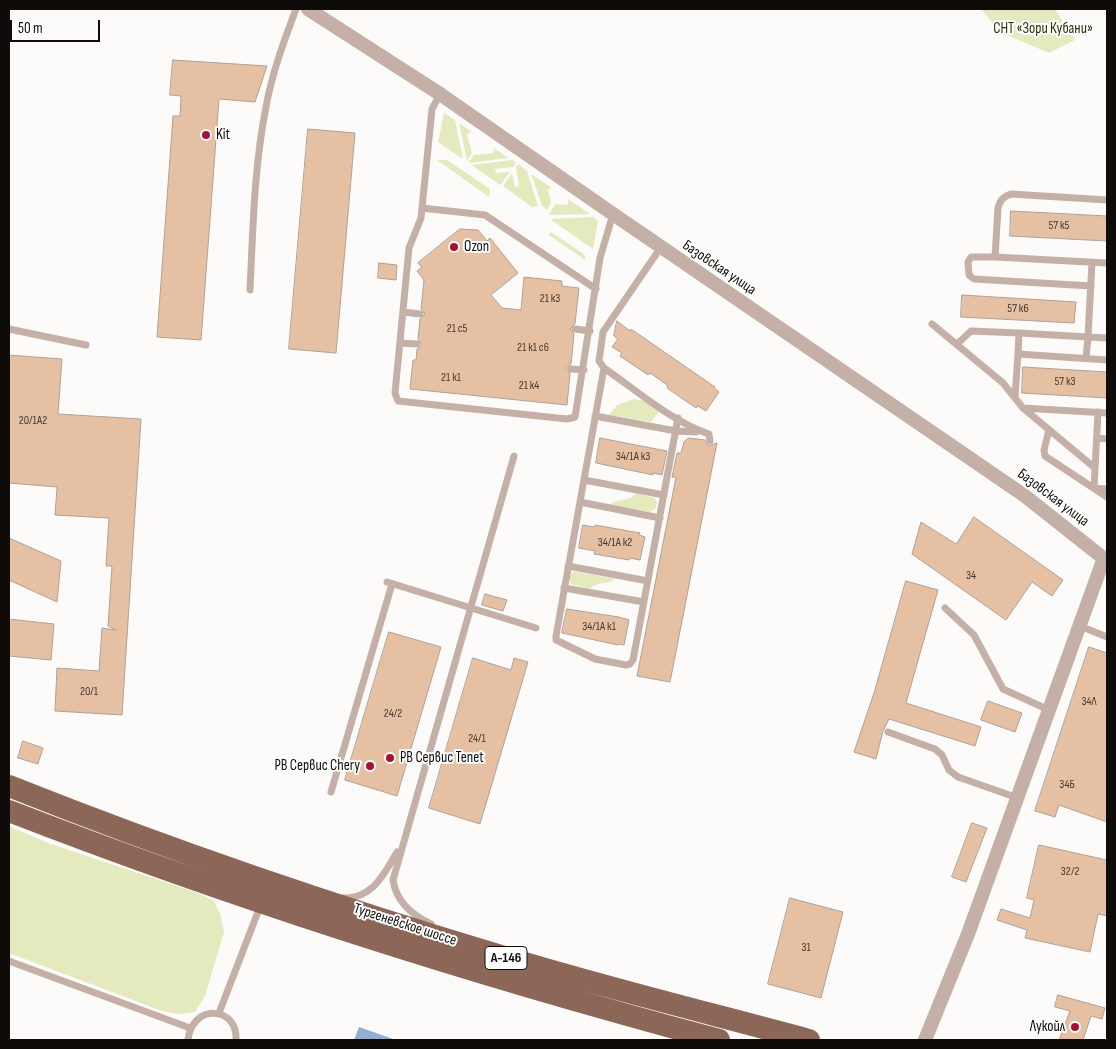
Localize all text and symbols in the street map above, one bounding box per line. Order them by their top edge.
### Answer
scale bar [12,10,102,42]
text: 50 m [18,19,43,38]
park label: СНТ «Зори Кубани» [993,20,1093,38]
place label: Kit [216,126,230,144]
marker: Kit [200,129,212,141]
house number: 57 к5 [1049,219,1069,233]
street label: Базовская улица [679,237,759,299]
place label: Ozon [464,238,489,256]
marker: Ozon [448,241,460,253]
house number: 21 к3 [540,292,560,306]
house number: 57 к6 [1007,302,1029,316]
house number: 21 с5 [447,322,467,336]
house number: 21 к1 с6 [517,341,549,355]
house number: 21 к1 [441,371,461,385]
house number: 57 к3 [1054,375,1076,389]
house number: 21 к4 [519,379,539,393]
house number: 20/1А2 [19,414,47,428]
house number: 34/1А к3 [616,450,650,464]
street label: Базовская улица [1014,465,1092,531]
house number: 34/1А к2 [598,536,632,550]
house number: 34 [966,569,976,583]
house number: 34/1А к1 [582,620,616,634]
house number: 20/1 [80,685,98,699]
house number: 34Л [1081,695,1097,709]
house number: 24/2 [384,707,402,721]
house number: 24/1 [468,732,486,746]
place label: PB Сервис Tenet [400,749,484,767]
marker: PB Сервис Tenet [384,752,396,764]
place label: PB Сервис Chery [274,757,360,775]
marker: PB Сервис Chery [364,760,376,772]
house number: 34Б [1059,778,1075,792]
house number: 32/2 [1061,865,1079,879]
street label: Тургеневское шоссе [351,900,459,950]
house number: 31 [801,941,811,955]
road number: А-146 [485,946,527,970]
place label: Лукойл [1030,1018,1065,1036]
marker: Лукойл [1069,1021,1081,1033]

